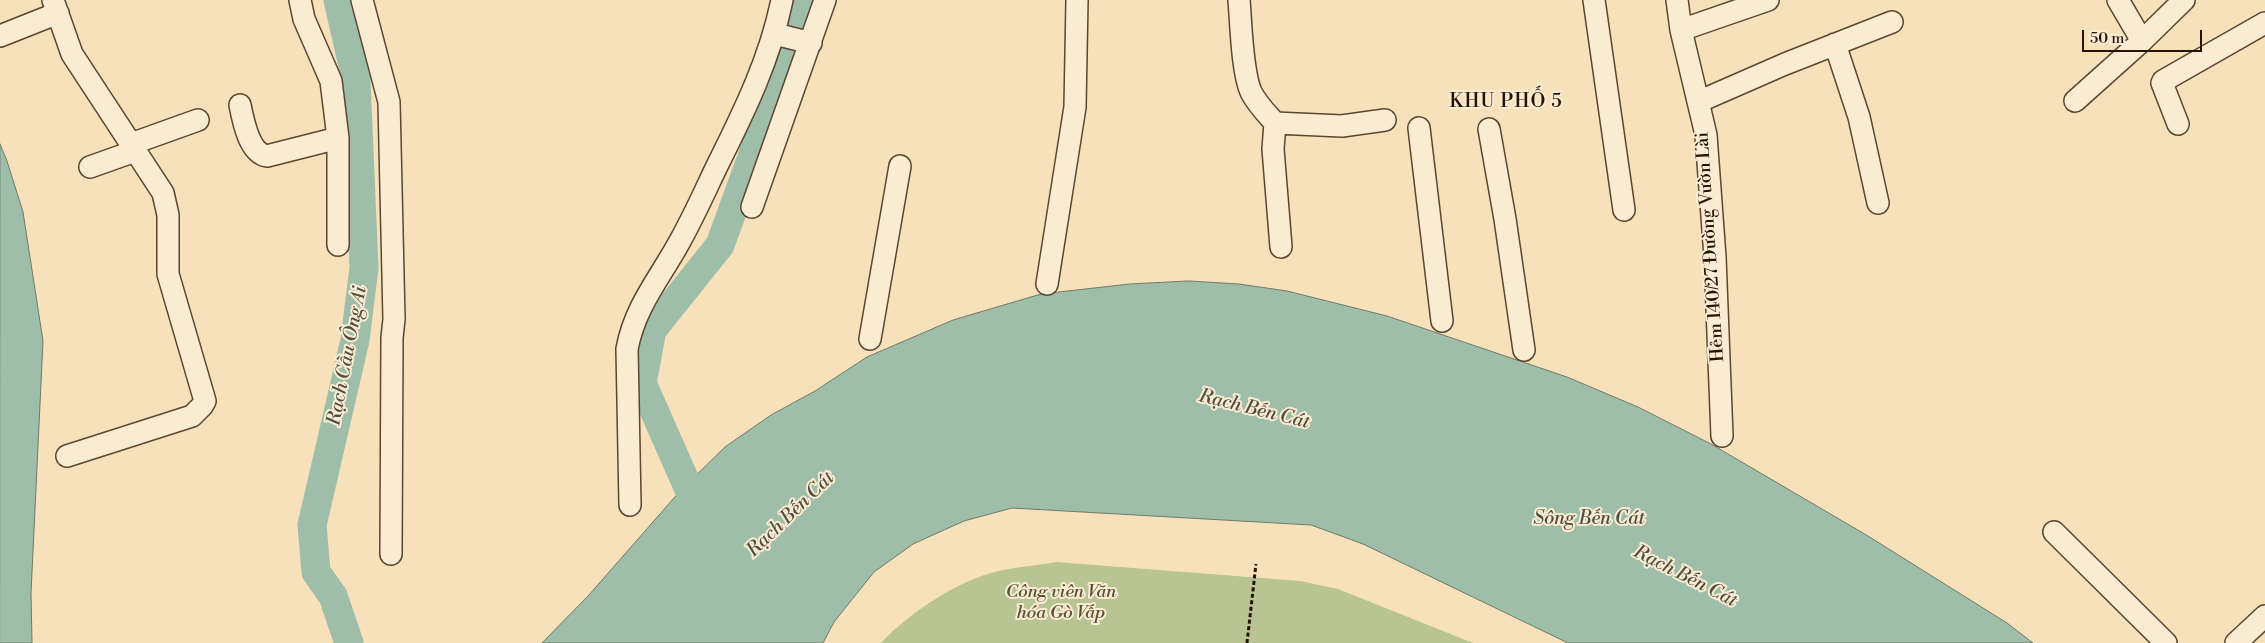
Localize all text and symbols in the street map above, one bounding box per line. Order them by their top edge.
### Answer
scale bar [2085,20,2205,52]
text: 50 m [2090,29,2124,48]
district label: KHU PHỐ 5 [1448,91,1564,113]
street label: Hẻm 140/27 Đường Vườn Lài [1692,131,1730,363]
water label: Rạch Cầu Ông Ai [323,284,373,428]
water label: Rạch Bến Cát [1196,385,1312,435]
water label: Rạch Bến Cát [742,467,840,563]
water label: Sông Bến Cát [1533,508,1645,530]
water label: Rạch Bến Cát [1629,541,1741,613]
park label: Công viên Văn hóa Gò Vấp [1006,582,1116,624]

